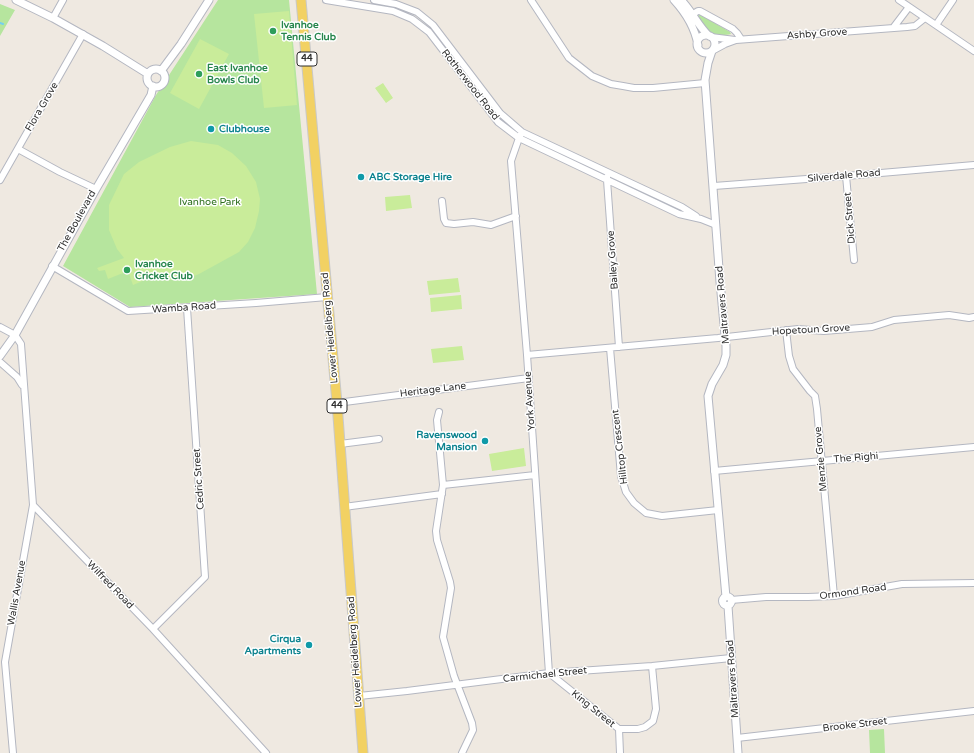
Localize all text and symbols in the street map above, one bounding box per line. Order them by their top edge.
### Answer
place label: Ivanhoe Tennis Club [281,19,336,42]
marker: Ivanhoe Tennis Club [268,26,278,36]
street label: Ashby Grove [786,26,848,42]
street label: Rotherwood Road [439,47,501,123]
road number: 44 [297,52,317,66]
place label: East Ivanhoe Bowls Club [207,62,268,86]
marker: East Ivanhoe Bowls Club [194,69,204,79]
street label: Flora Grove [23,80,61,134]
place label: Clubhouse [219,123,270,135]
marker: Clubhouse [206,124,216,134]
street label: Silverdale Road [807,167,881,185]
place label: ABC Storage Hire [369,171,452,183]
marker: ABC Storage Hire [356,172,366,182]
street label: The Boulevard [55,188,99,254]
street label: Dick Street [842,192,858,244]
park label: Ivanhoe Park [179,196,241,208]
street label: Bailey Grove [605,230,621,290]
place label: Ivanhoe Cricket Club [135,258,193,282]
marker: Ivanhoe Cricket Club [122,265,132,275]
street label: Maltravers Road [714,266,732,344]
street label: Lower Heidelberg Road [319,272,341,384]
street label: Wamba Road [152,300,216,316]
street label: Hopetoun Grove [772,322,850,338]
street label: York Avenue [522,371,538,431]
street label: Heritage Lane [399,380,467,400]
road number: 44 [327,399,347,413]
street label: Hilltop Crescent [609,409,631,485]
street label: Menzie Grove [812,426,830,492]
place label: Ravenswood Mansion [416,429,477,452]
marker: Ravenswood Mansion [480,436,490,446]
street label: Cedric Street [191,448,207,510]
street label: The Righi [833,450,879,466]
street label: Wilfred Road [84,558,136,612]
street label: Wallis Avenue [5,559,29,627]
street label: Ormond Road [819,581,887,603]
street label: Lower Heidelberg Road [345,596,365,708]
place label: Cirqua Apartments [245,633,301,656]
marker: Cirqua Apartments [304,640,314,650]
street label: Maltravers Road [724,640,742,718]
street label: Carmichael Street [502,665,588,685]
street label: King Street [569,688,617,730]
street label: Brooke Street [822,715,888,735]

